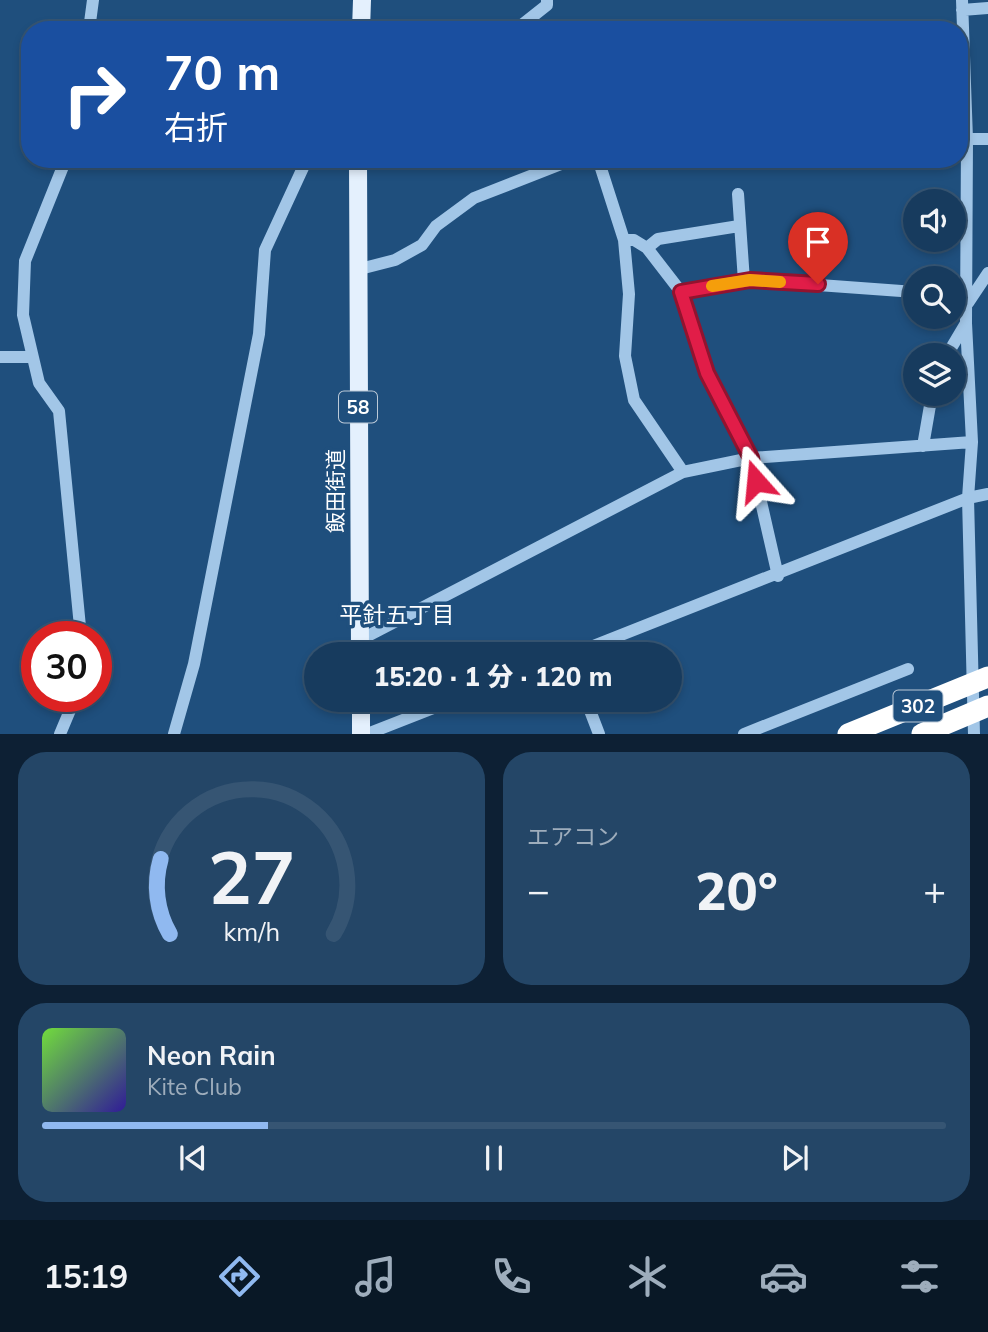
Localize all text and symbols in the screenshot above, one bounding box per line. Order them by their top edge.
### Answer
text: 70 m [164,41,280,102]
icon: right [49,49,140,140]
text: 右折 [164,107,228,147]
map controls [903,189,966,406]
button: sound [903,189,966,252]
pin [788,212,848,284]
icon: arrive [799,223,837,261]
button: search [903,266,966,329]
button: layers [903,343,966,406]
road number: 58 [339,392,377,422]
position arrow [719,444,793,518]
street label: 飯田街道 [322,449,348,533]
district label: 平針五丁目 [340,600,455,629]
speed limit sign: 30 [21,621,112,712]
text: 15:20 · 1 分 · 120 m [374,660,612,693]
road number: 302 [894,691,942,722]
text: エアコン [527,822,619,851]
text: 27 [208,832,295,923]
text: 20° [695,858,778,923]
text: − [527,866,550,914]
text: + [923,866,946,914]
text: km/h [223,916,280,947]
text: Neon Rain [147,1039,276,1072]
text: Kite Club [147,1072,242,1101]
icon: previous [174,1139,212,1177]
icon: pause [475,1139,513,1177]
icon: next [776,1139,814,1177]
icon: directions [215,1252,264,1301]
icon: music [351,1252,400,1301]
icon: phone [487,1252,536,1301]
icon: climate [623,1252,672,1301]
icon: car [759,1252,808,1301]
icon: filters [895,1252,944,1301]
text: 15:19 [44,1256,128,1296]

